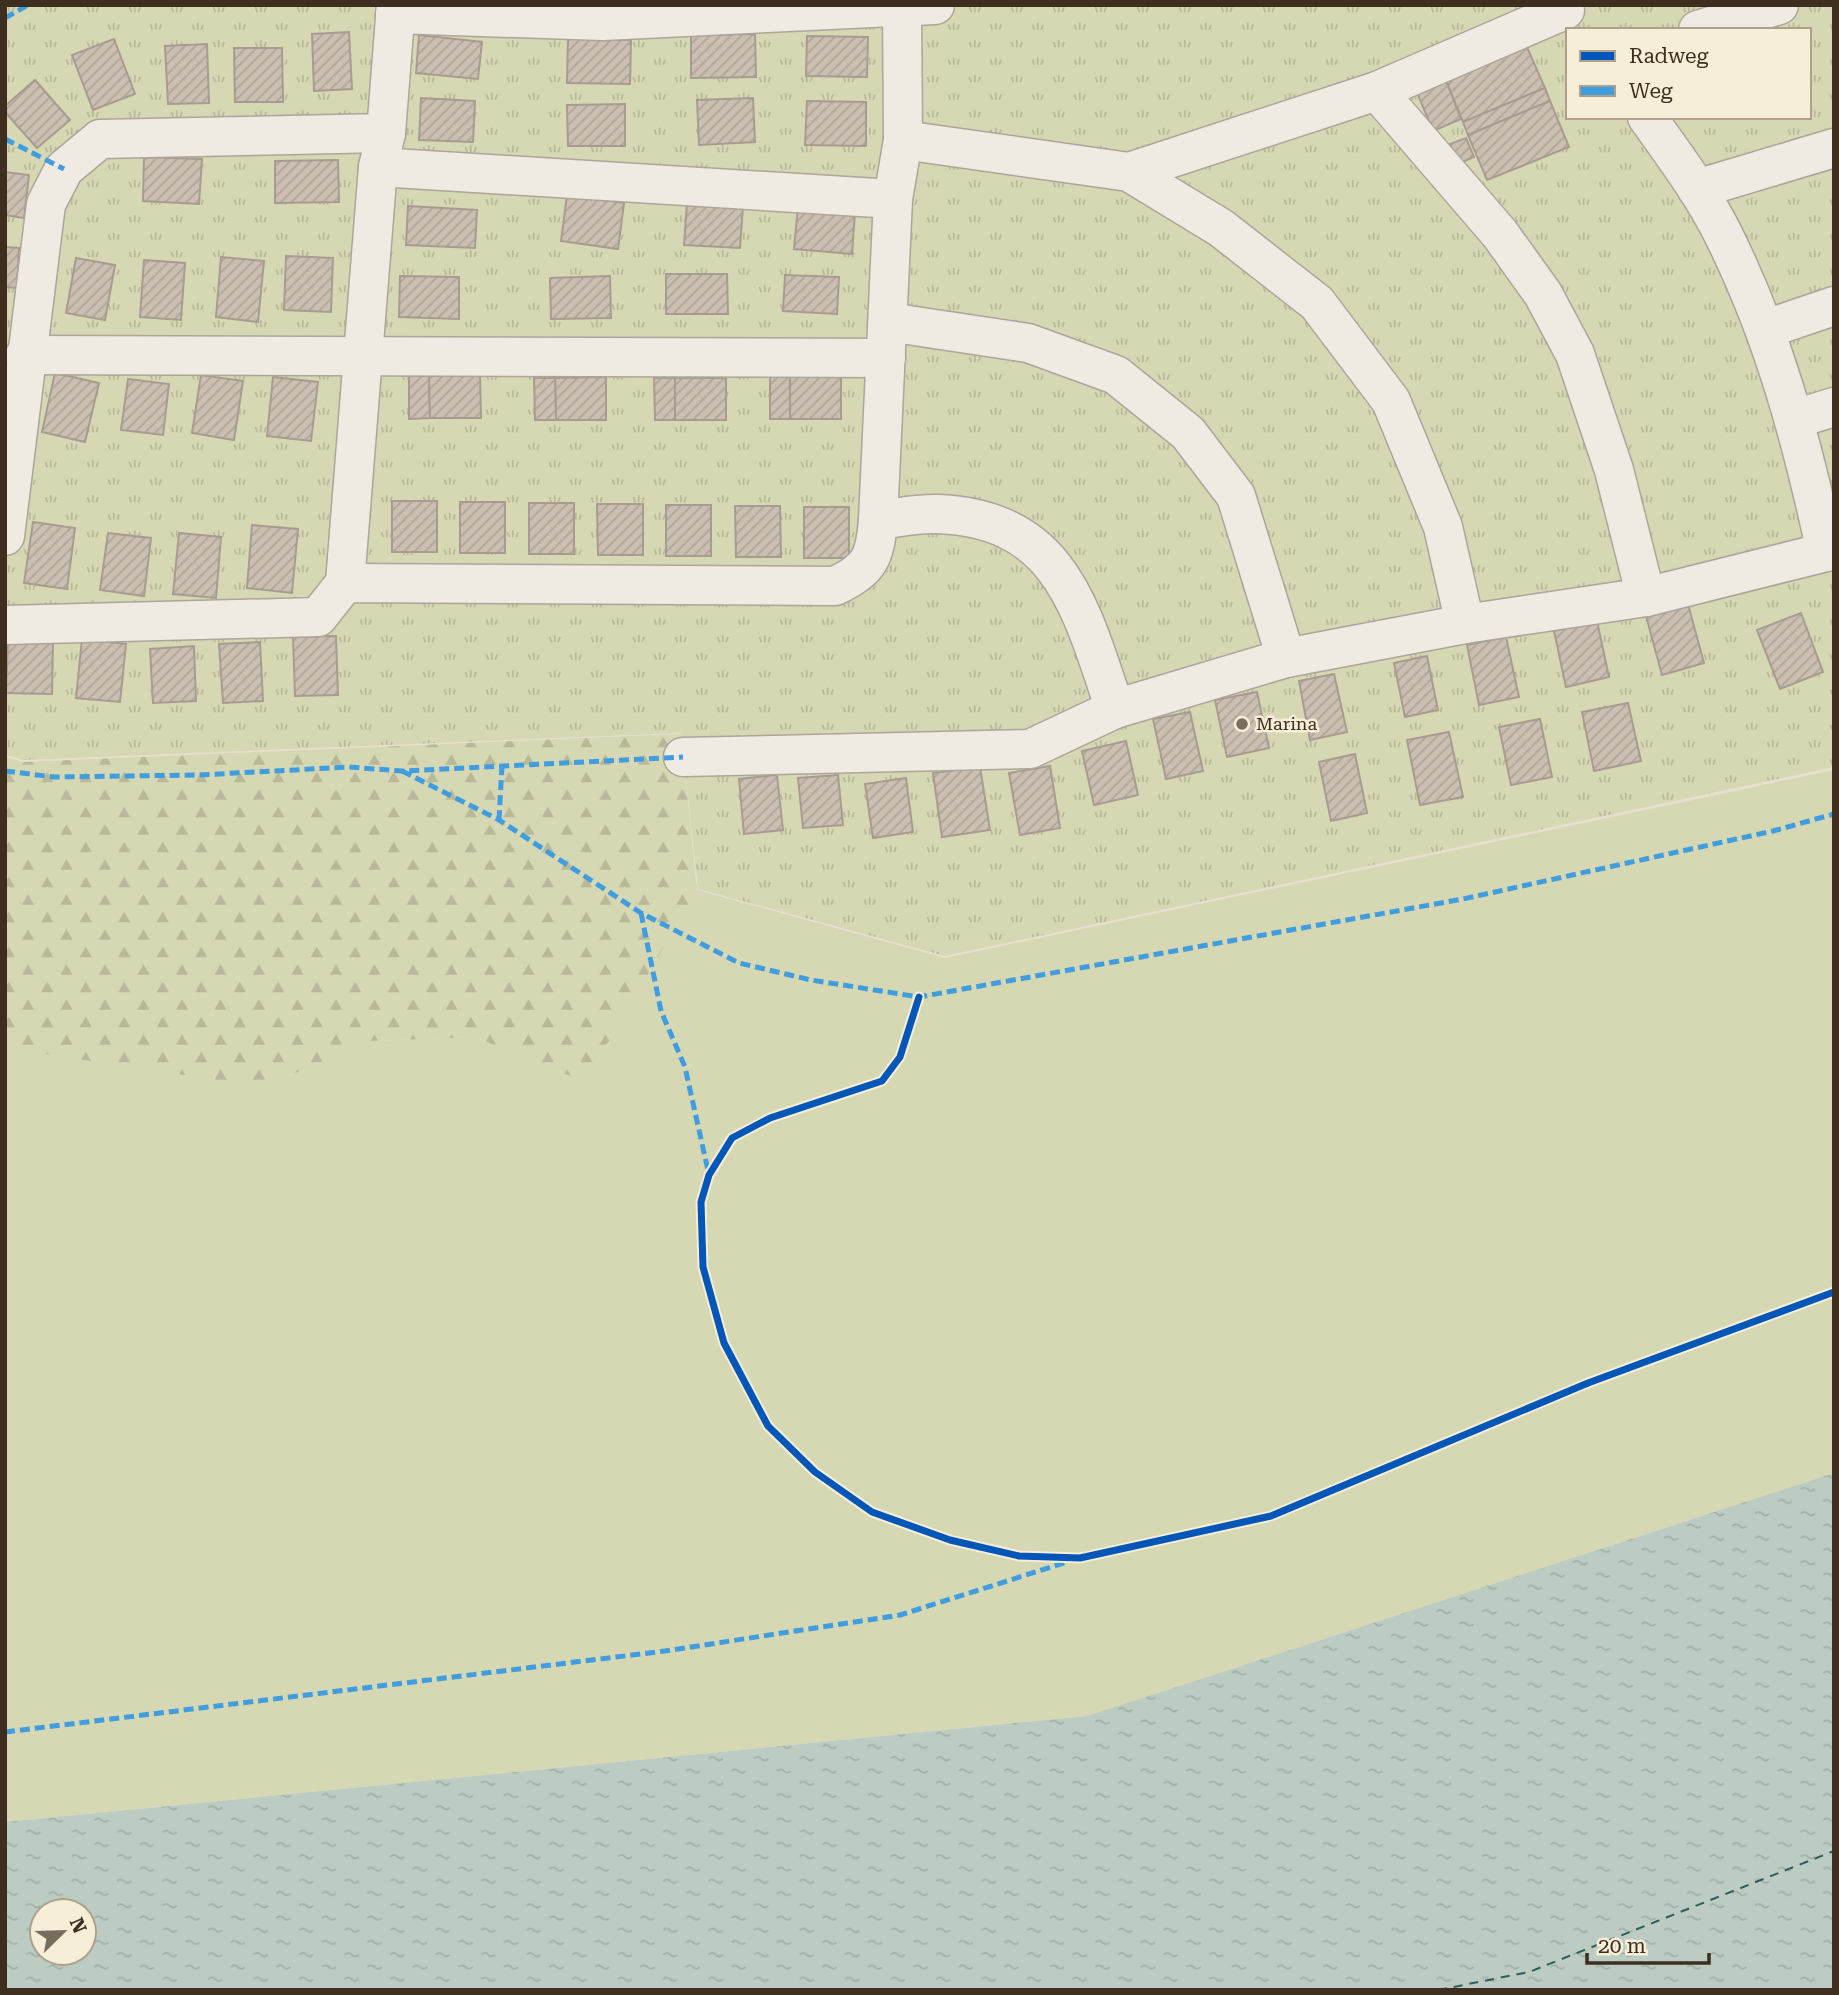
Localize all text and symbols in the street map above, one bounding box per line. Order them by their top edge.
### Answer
legend [1566,28,1811,119]
text: Radweg [1629,44,1708,68]
text: Weg [1629,79,1673,103]
place label: Marina [1256,713,1317,734]
marker: Marina [1234,716,1250,732]
north arrow [28,1897,98,1967]
text: N [65,1914,92,1937]
scale bar [1587,1922,1710,1966]
text: 20 m [1598,1934,1646,1958]

